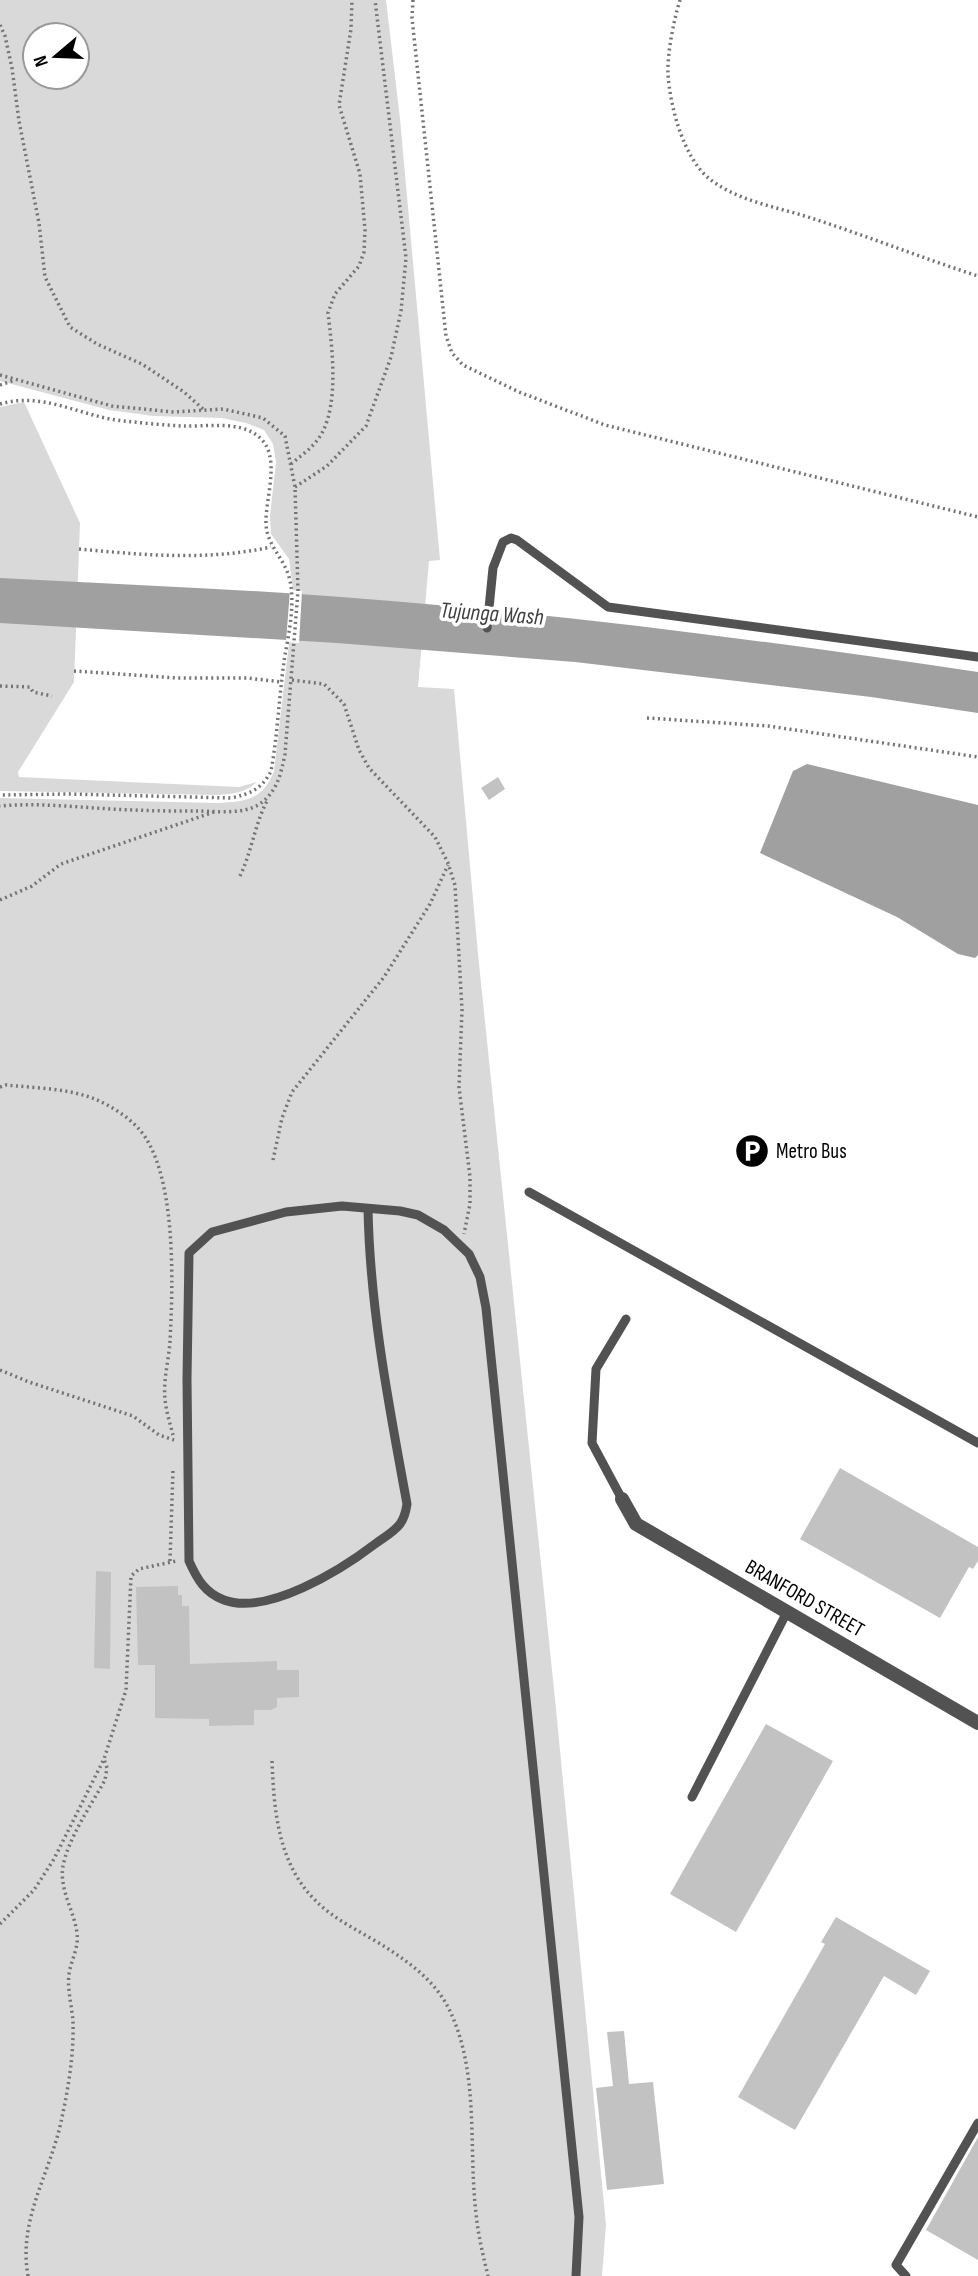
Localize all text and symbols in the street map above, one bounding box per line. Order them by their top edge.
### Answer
north arrow [21,21,91,91]
text: N [29,53,54,70]
water label: Tujunga Wash [439,596,545,632]
parking icon: Metro Bus [733,1132,771,1170]
place label: Metro Bus [776,1139,847,1164]
street label: BRANFORD STREET [741,1554,869,1643]

